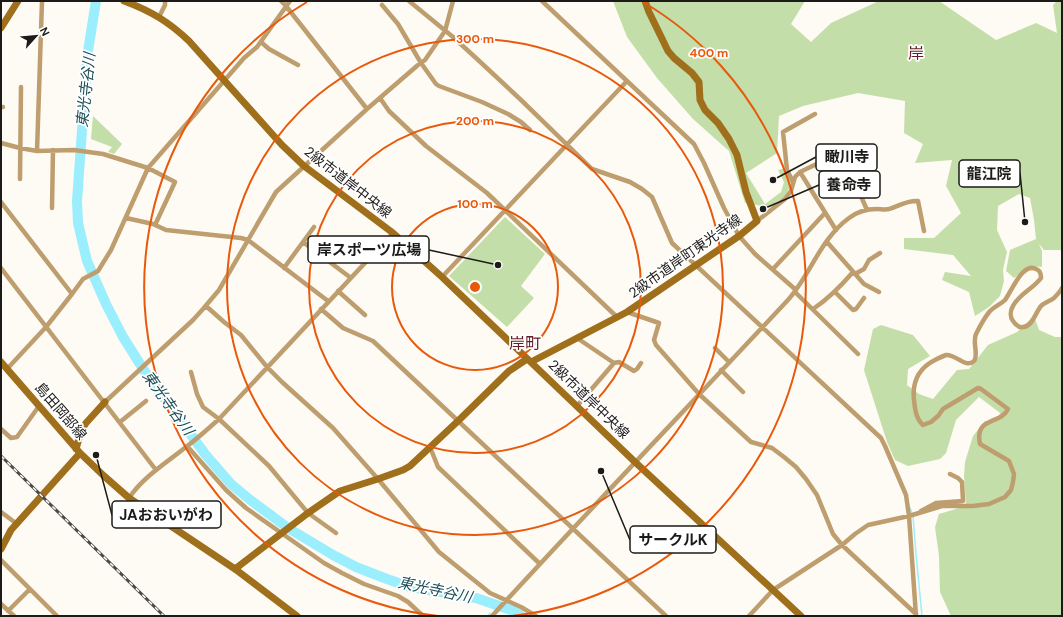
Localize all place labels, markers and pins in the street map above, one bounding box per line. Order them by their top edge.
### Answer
callout: 瞰川寺 [816,144,877,171]
callout: 龍江院 [959,160,1020,187]
callout: 養命寺 [819,171,880,198]
callout: 岸スポーツ広場 [308,236,429,263]
centre of rings [468,280,482,294]
callout: JAおおいがわ [112,501,221,528]
callout: サークルK [630,526,716,553]

